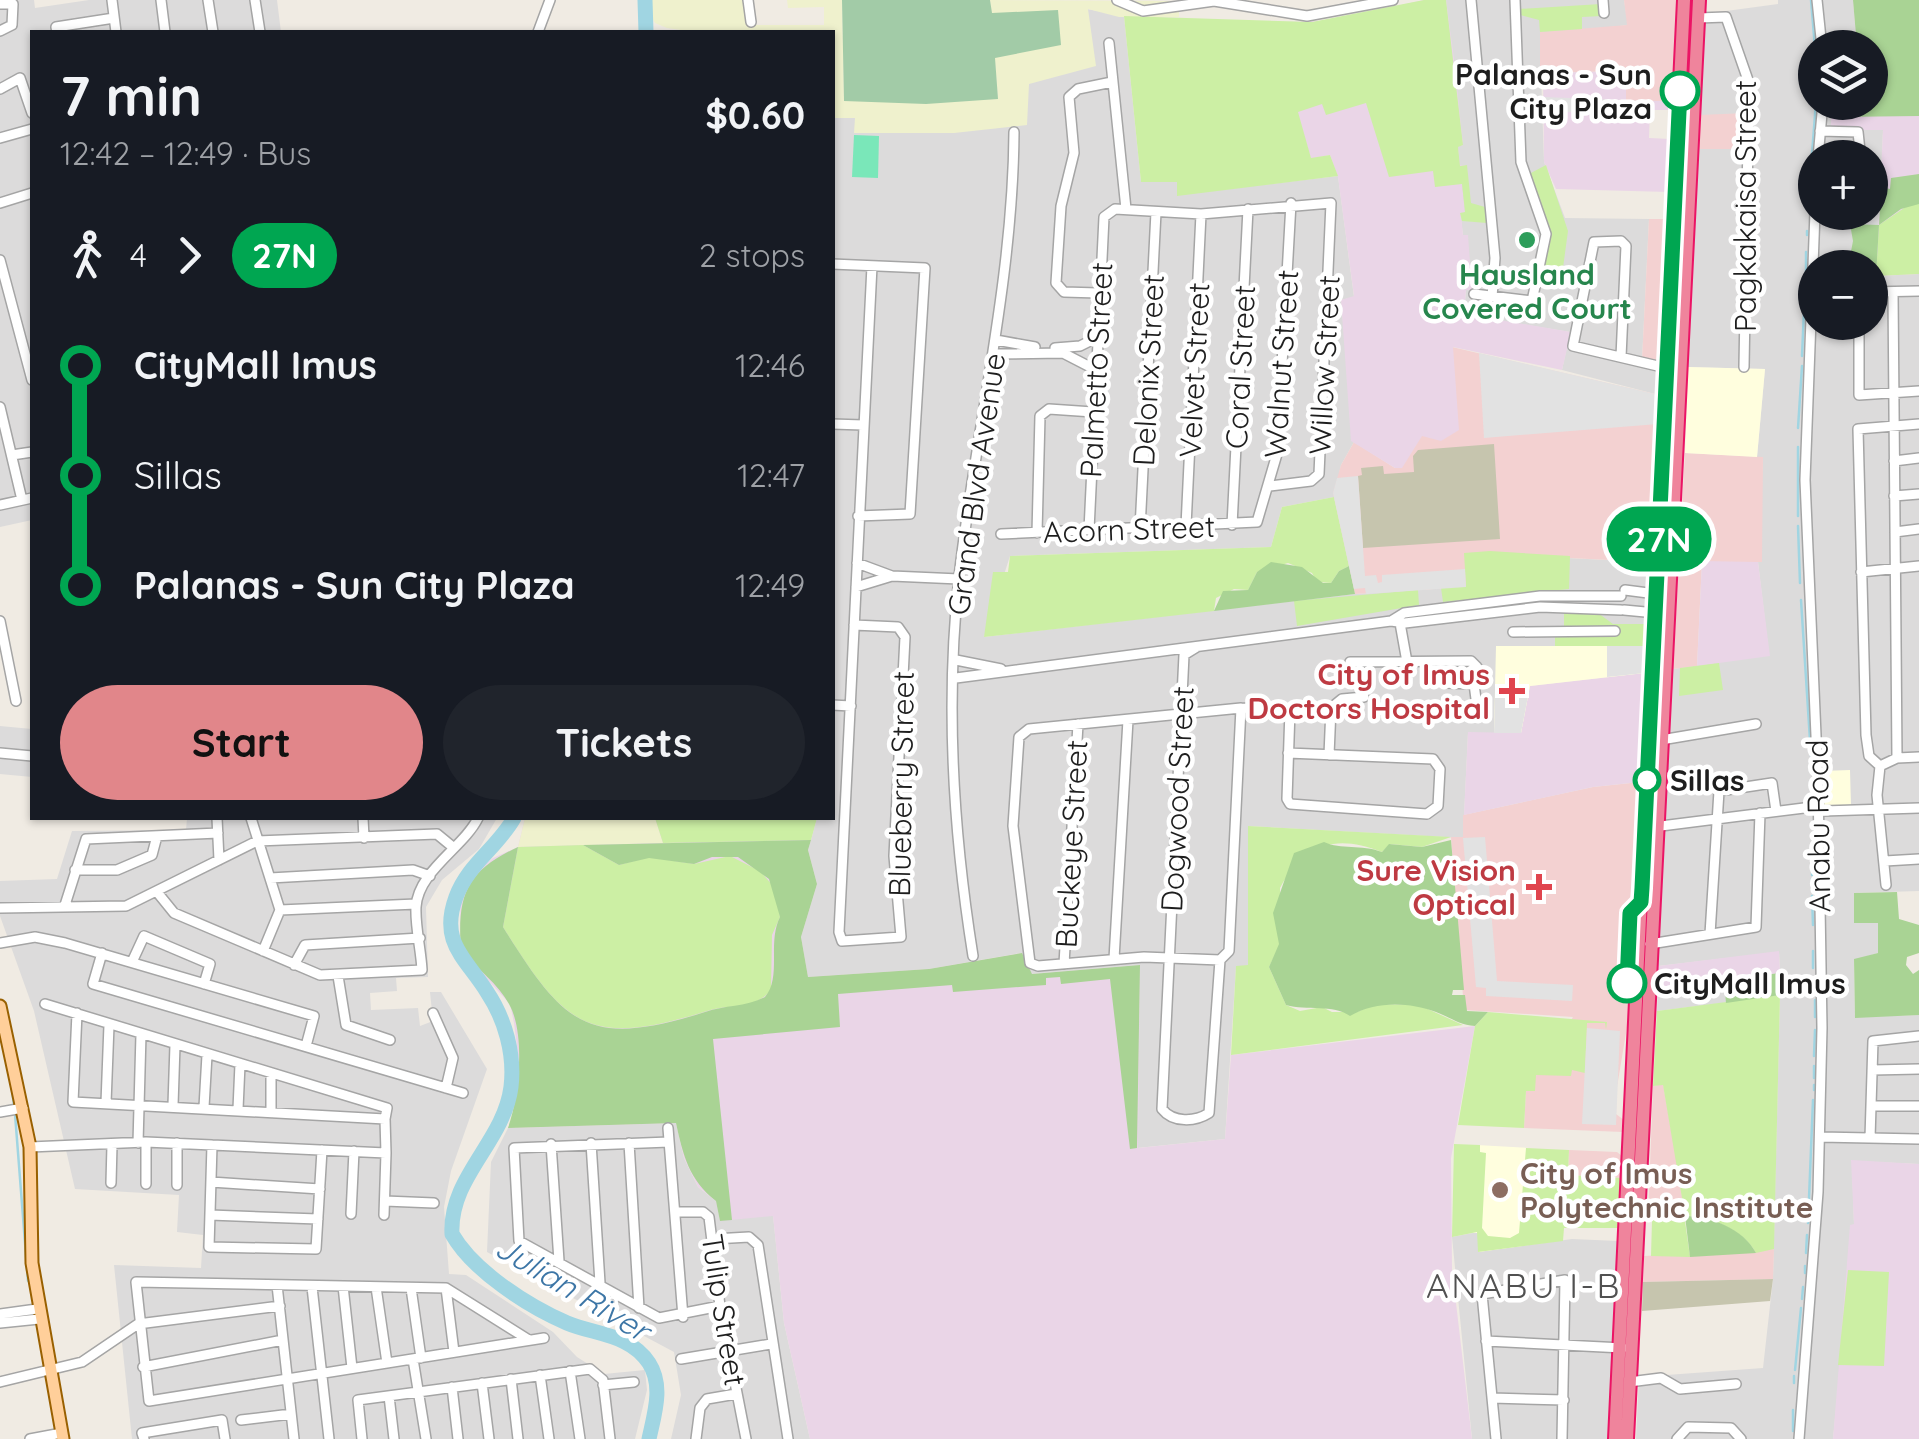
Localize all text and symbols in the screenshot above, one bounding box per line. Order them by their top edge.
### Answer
map controls [1798,30,1888,340]
button: layers [1798,30,1888,120]
place label: Palanas - Sun City Plaza [1455,55,1652,127]
text: 7 min [60,61,202,130]
marker: Palanas - Sun City Plaza [1661,72,1699,110]
street label: Pagkakaisa Street [1726,80,1764,332]
text: $0.60 [705,91,805,139]
text: 12:42 – 12:49 · Bus [60,133,311,173]
button: + [1798,140,1888,230]
icon: walk [60,228,115,283]
icon: forward [162,228,217,283]
marker: Hausland Covered Court [1516,229,1538,251]
text: 27N [252,233,317,277]
text: 4 [130,235,147,275]
text: 2 stops [699,235,805,275]
button: − [1798,250,1888,340]
place label: Hausland Covered Court [1422,255,1632,327]
street label: Palmetto Street [1071,261,1121,479]
street label: Walnut Street [1255,269,1307,459]
street label: Delonix Street [1124,273,1172,467]
street label: Willow Street [1300,274,1348,456]
street label: Velvet Street [1170,281,1218,459]
street label: Coral Street [1217,284,1263,450]
text: CityMall Imus [134,341,377,389]
text: 12:46 [735,345,805,385]
street label: Grand Blvd Avenue [939,351,1013,617]
text: Sillas [134,451,222,499]
text: 12:47 [737,455,805,495]
line badge: 27N [1602,506,1716,572]
street label: Acorn Street [1042,507,1216,551]
text: 27N [1627,517,1691,561]
text: Palanas - Sun City Plaza [134,561,575,609]
text: 12:49 [735,565,805,605]
place label: City of Imus Doctors Hospital [1247,655,1490,727]
street label: Blueberry Street [880,671,922,897]
marker: City of Imus Doctors Hospital [1499,678,1525,704]
button: Start [60,685,423,800]
button: Tickets [443,685,805,800]
street label: Dogwood Street [1152,685,1202,913]
street label: Buckeye Street [1047,739,1095,949]
street label: Anabu Road [1797,739,1839,913]
place label: Sillas [1670,761,1745,799]
marker: Sillas [1634,767,1660,793]
place label: Sure Vision Optical [1356,851,1516,923]
marker: Sure Vision Optical [1526,874,1552,900]
marker: CityMall Imus [1608,964,1646,1002]
place label: CityMall Imus [1654,964,1846,1002]
place label: City of Imus Polytechnic Institute [1520,1154,1813,1226]
marker: City of Imus Polytechnic Institute [1489,1179,1511,1201]
water label: Julian River [489,1226,661,1352]
street label: Tulip Street [693,1231,755,1389]
district label: ANABU I-B [1426,1263,1622,1307]

